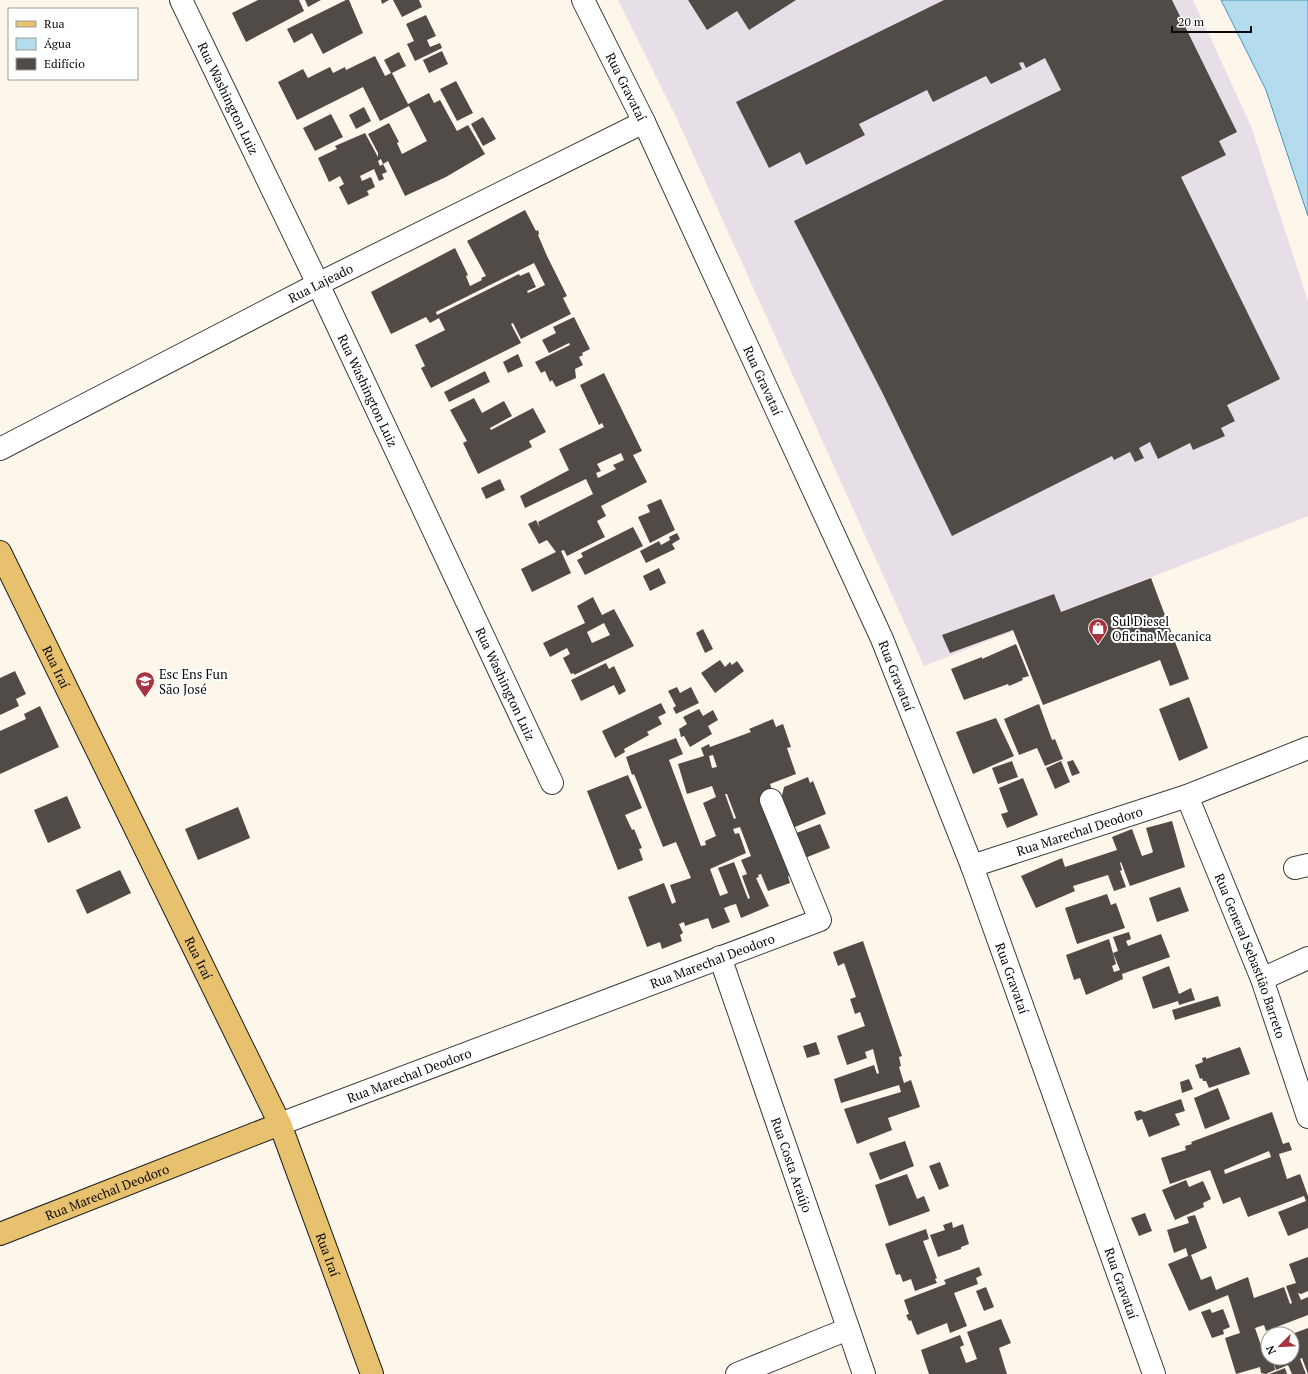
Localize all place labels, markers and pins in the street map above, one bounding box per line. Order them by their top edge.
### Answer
place label: Sul Diesel Oficina Mecanica [1112,612,1212,645]
shop icon: Sul Diesel Oficina Mecanica [1087,617,1109,645]
place label: Esc Ens Fun São José [159,665,228,698]
school or university icon: Esc Ens Fun São José [134,670,156,698]

